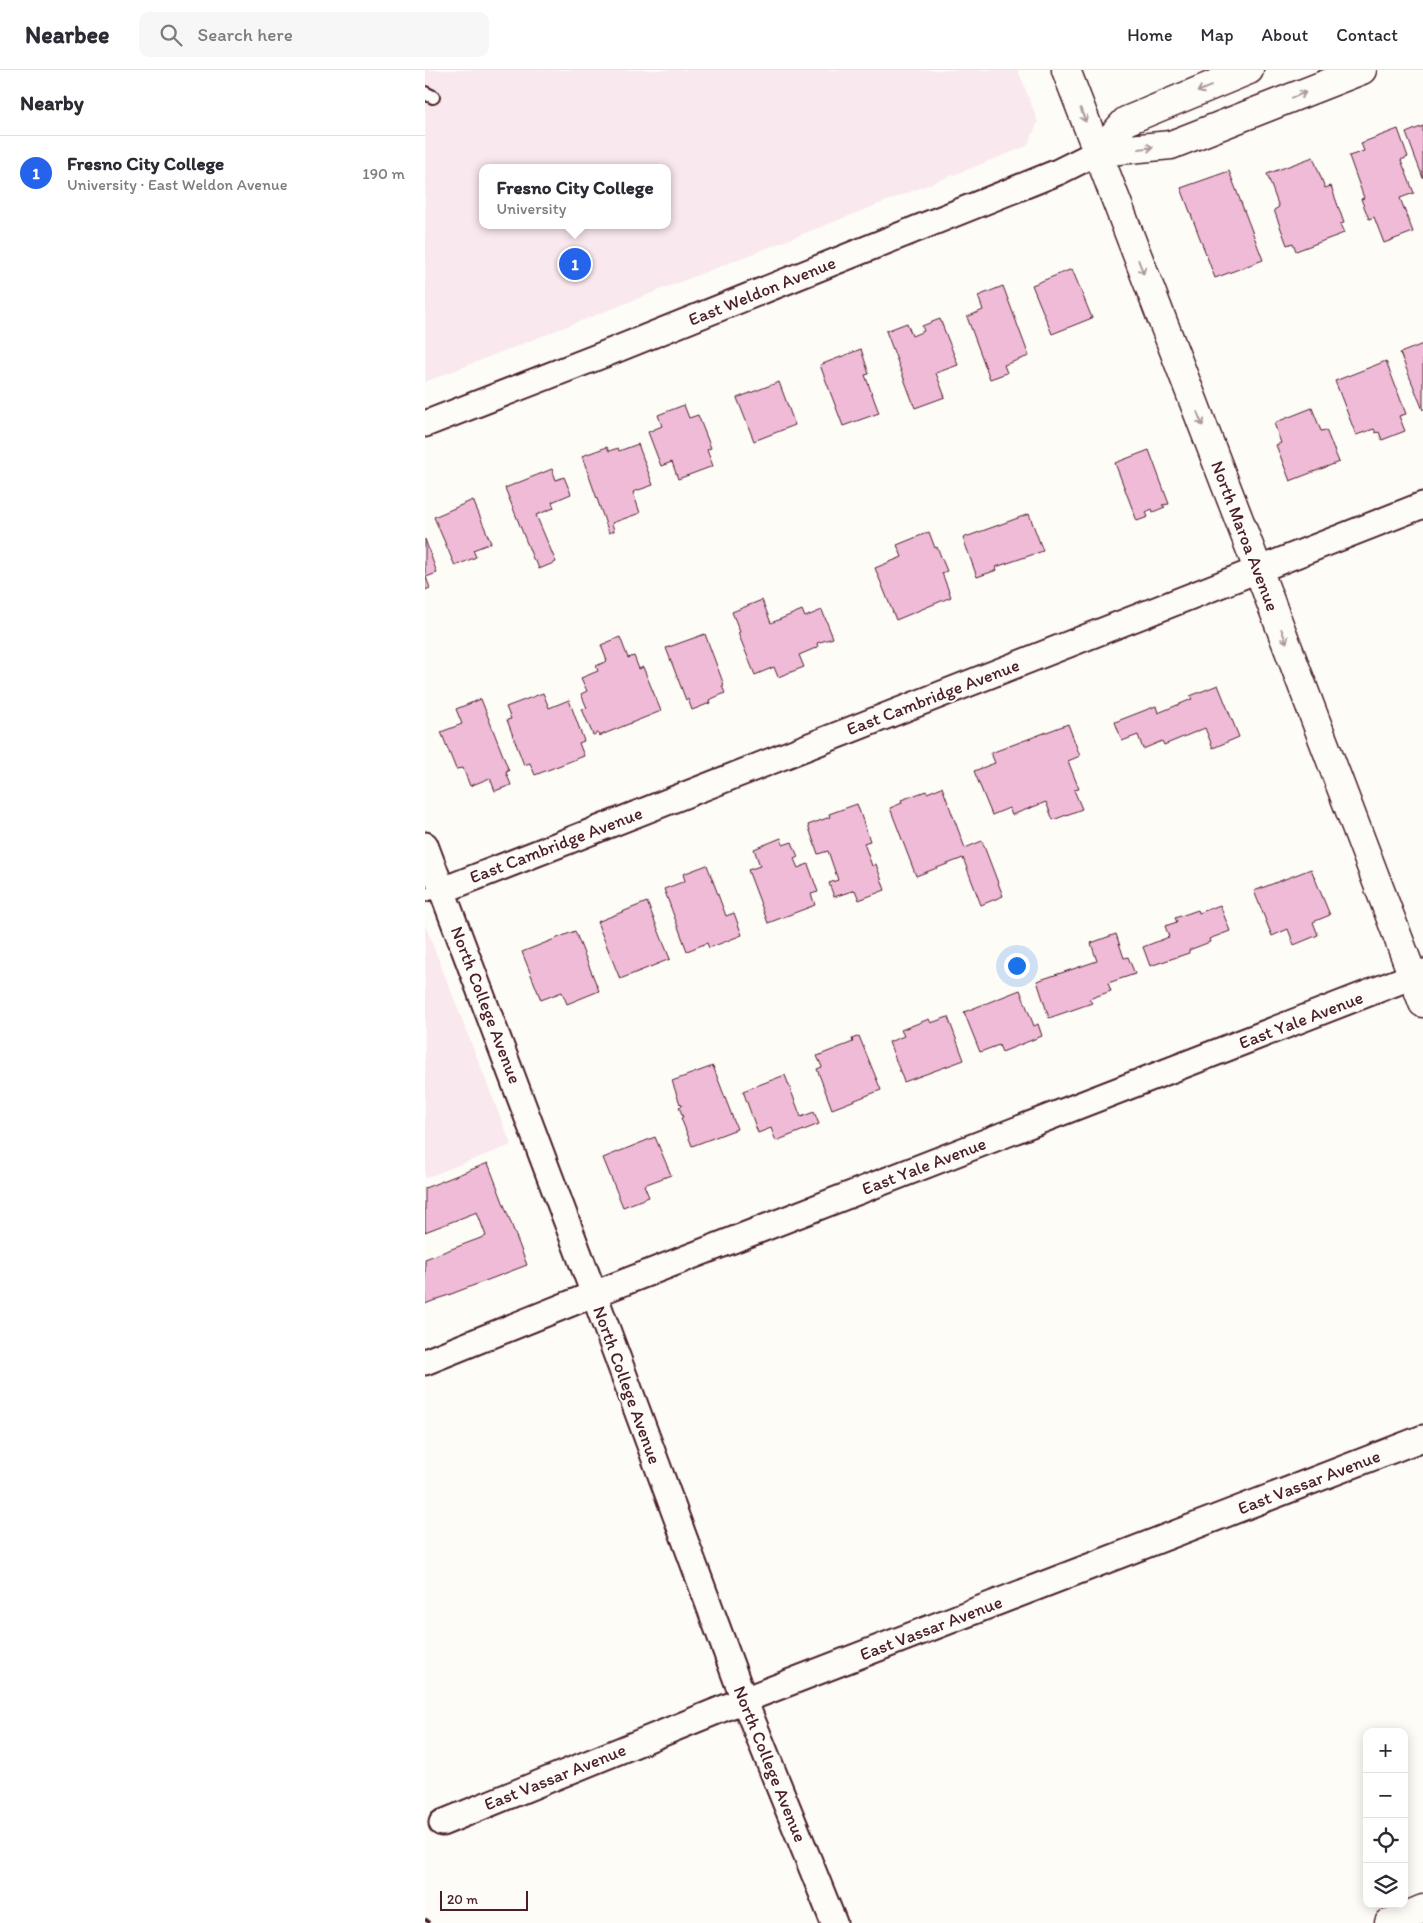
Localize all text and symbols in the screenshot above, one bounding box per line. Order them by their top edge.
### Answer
search box [139,12,489,57]
text: Nearbee [25,20,109,49]
icon: search [157,21,185,49]
text: Search here [197,23,293,46]
text: Home [1127,24,1173,46]
text: Map [1201,24,1234,46]
text: About [1262,24,1308,46]
text: Contact [1336,24,1398,46]
one-way arrow [1197,84,1212,94]
one-way arrow [1291,89,1306,99]
text: Nearby [20,90,84,115]
one-way arrow [1080,108,1089,123]
one-way arrow [1138,143,1154,153]
text: Fresno City College [67,152,224,175]
text: 1 [32,164,40,183]
text: 190 m [362,164,405,183]
popup [479,164,671,229]
text: University · East Weldon Avenue [67,175,287,194]
text: Fresno City College [496,176,654,199]
text: University [496,199,566,218]
pin: 1 [559,245,591,283]
street label: East Weldon Avenue [685,251,839,331]
one-way arrow [1137,259,1147,274]
one-way arrow [1196,411,1205,426]
street label: North Maroa Avenue [1206,458,1284,614]
one-way arrow [1279,628,1289,643]
street label: East Cambridge Avenue [844,654,1022,740]
street label: East Cambridge Avenue [467,802,645,888]
street label: North College Avenue [446,923,526,1087]
your location [1004,953,1030,979]
street label: East Yale Avenue [1236,986,1366,1054]
street label: East Yale Avenue [859,1132,989,1200]
street label: North College Avenue [588,1303,666,1467]
street label: East Vassar Avenue [1235,1445,1383,1519]
street label: East Vassar Avenue [857,1591,1005,1665]
street label: North College Avenue [729,1683,811,1845]
map controls [1363,1728,1408,1908]
button: + [1363,1728,1408,1773]
street label: East Vassar Avenue [481,1739,629,1815]
button: − [1363,1773,1408,1818]
button: locate [1363,1818,1408,1863]
button: layers [1363,1863,1408,1908]
scale bar [440,1888,527,1911]
text: 20 m [447,1891,478,1908]

